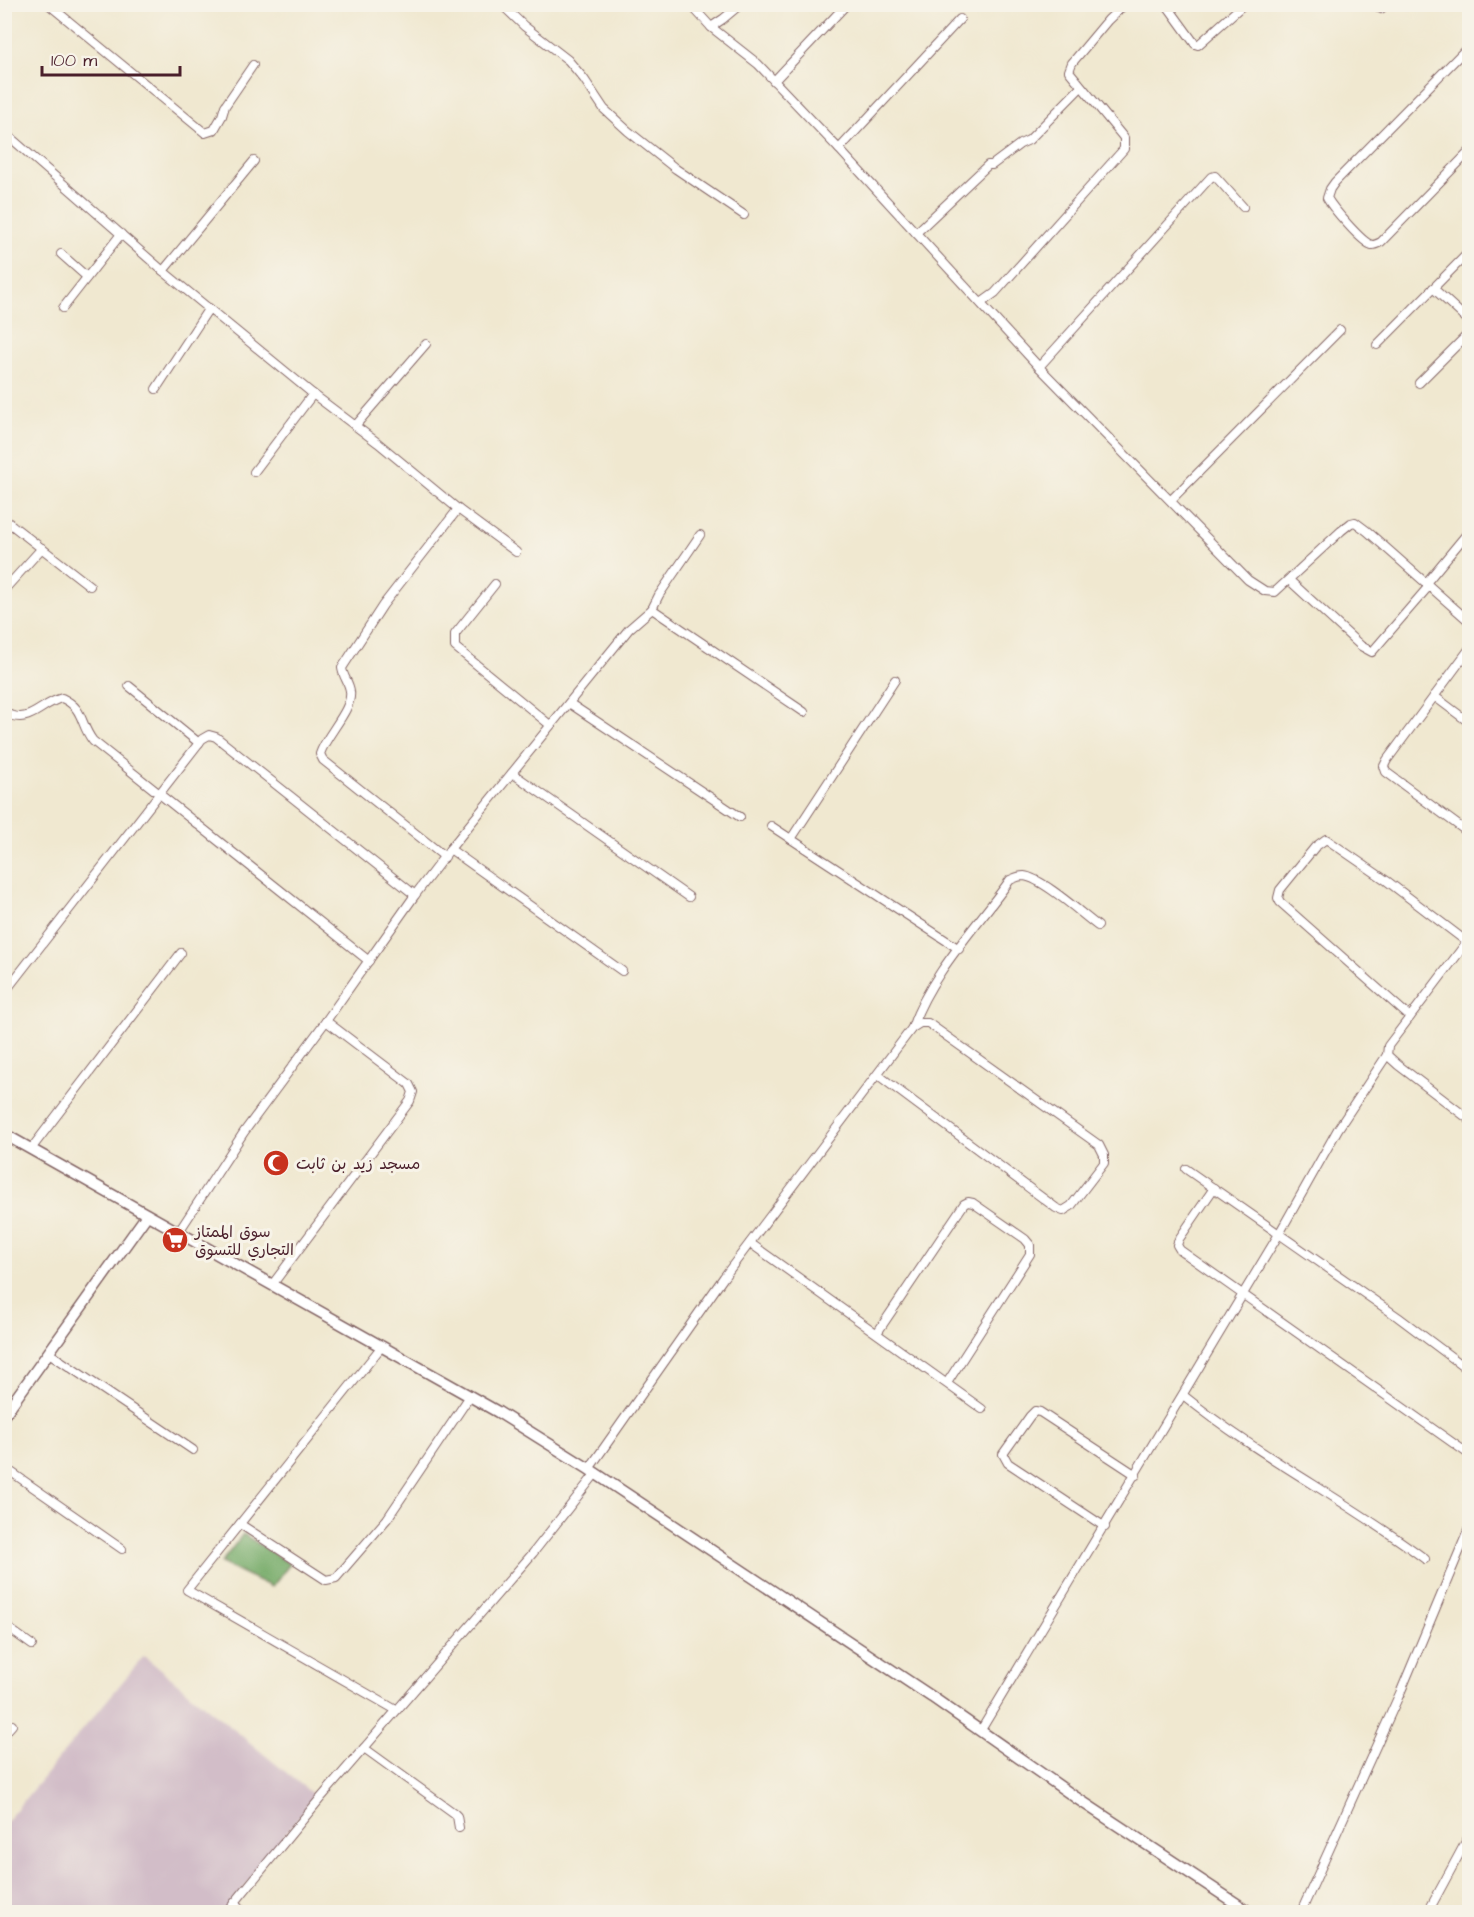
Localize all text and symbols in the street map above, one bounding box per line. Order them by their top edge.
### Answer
scale bar [42,39,180,77]
text: 100 m [51,48,97,73]
mosque icon: مسجد زيد بن ثابت [261,1148,291,1178]
place label: مسجد زيد بن ثابت [296,1153,420,1175]
place label: سوق الممتاز التجاري للتسوق [193,1221,294,1261]
supermarket icon: سوق الممتاز التجاري للتسوق [160,1225,190,1255]

